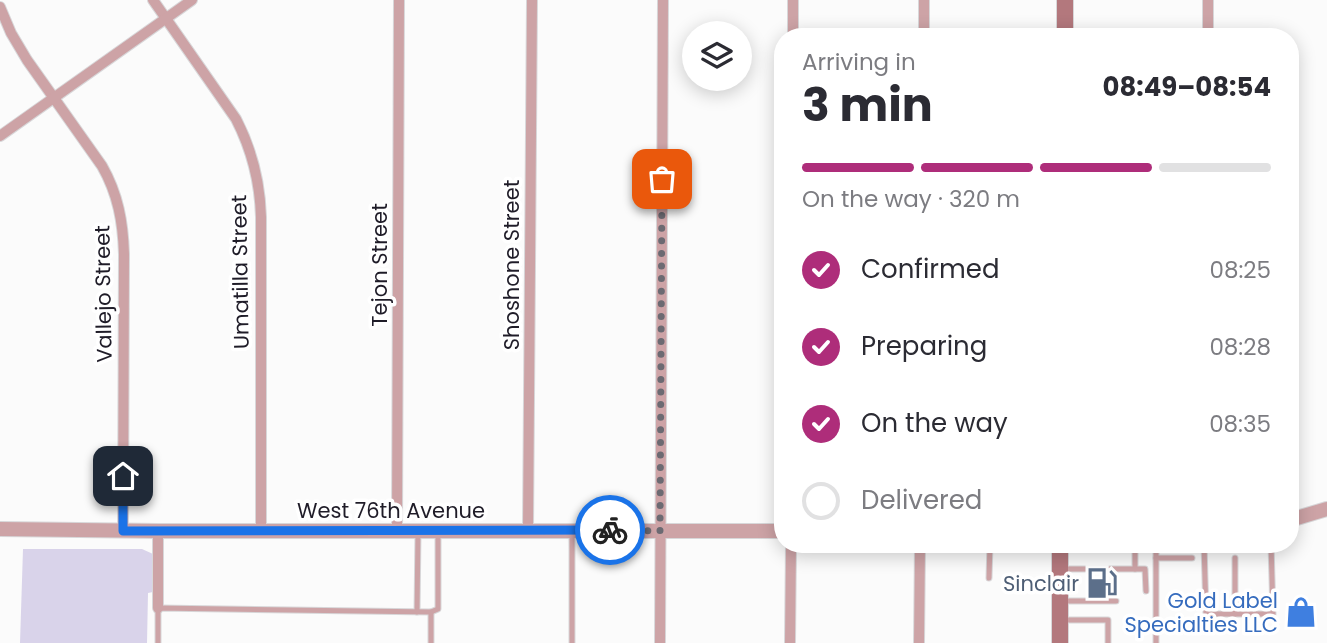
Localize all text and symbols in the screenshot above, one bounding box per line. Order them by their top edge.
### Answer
map controls [682,21,752,91]
button: layers [682,21,752,91]
text: Arriving in [802,46,916,78]
text: 08:49–08:54 [1102,69,1271,105]
text: 3 min [802,73,933,137]
pin [632,149,692,209]
icon: bag [643,160,681,198]
street label: Shoshone Street [497,180,526,350]
text: On the way · 320 m [802,183,1020,215]
street label: Umatilla Street [224,195,256,349]
street label: Tejon Street [365,203,394,327]
street label: Vallejo Street [87,225,119,363]
icon: check [802,251,840,289]
text: Confirmed [861,251,999,287]
text: 08:25 [1209,254,1271,286]
icon: check [802,328,840,366]
text: Preparing [861,328,987,364]
text: 08:28 [1209,331,1271,363]
icon: check [802,405,840,443]
text: On the way [861,405,1008,441]
text: 08:35 [1209,408,1271,440]
pin [93,446,153,506]
icon: home [104,457,142,495]
text: Delivered [861,482,982,518]
courier [575,495,645,565]
street label: West 76th Avenue [297,496,485,525]
icon: bike [591,511,629,549]
fuel station icon: Sinclair [1085,566,1119,600]
place label: Sinclair [1003,569,1079,598]
place label: Gold Label Specialties LLC [1124,586,1278,639]
shop icon: Gold Label Specialties LLC [1284,595,1318,629]

